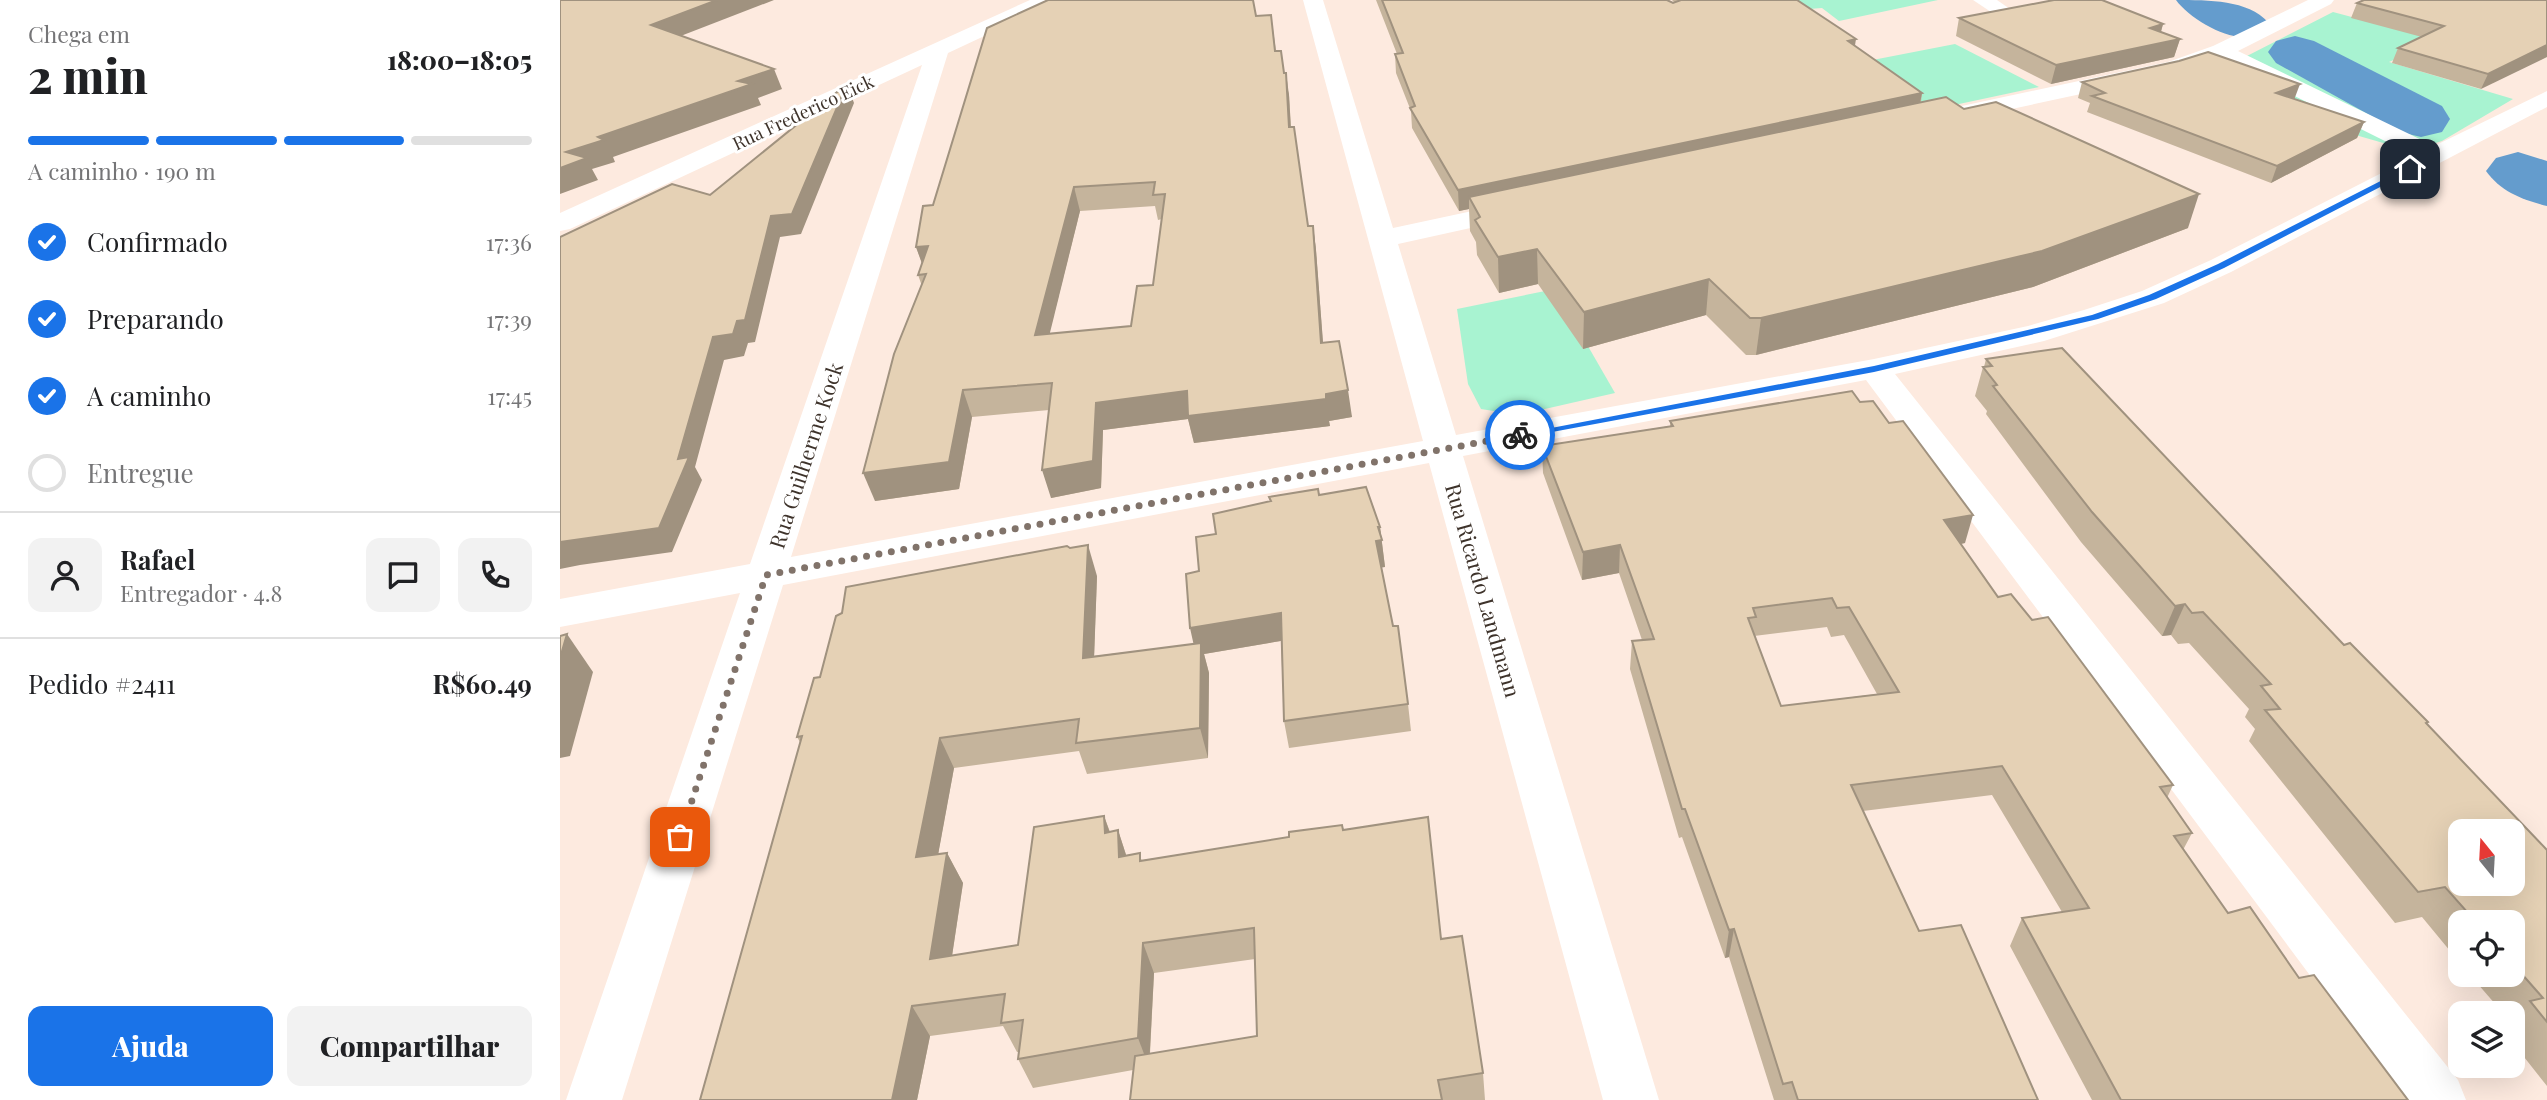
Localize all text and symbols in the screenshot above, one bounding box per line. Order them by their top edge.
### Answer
text: Chega em [28,18,130,49]
text: 18:00–18:05 [387,42,532,77]
text: 2 min [28,44,148,106]
street label: Rua Frederico Eick [729,69,878,155]
pin [2380,139,2440,199]
icon: home [2391,150,2429,188]
text: A caminho · 190 m [28,155,216,186]
icon: check [28,223,66,261]
text: Confirmado [87,224,228,259]
text: 17:36 [486,226,532,257]
icon: check [28,300,66,338]
text: Preparando [87,301,224,336]
text: 17:39 [486,303,532,334]
street label: Rua Guilherme Kock [762,358,848,552]
icon: check [28,377,66,415]
text: A caminho [87,378,211,413]
text: 17:45 [487,380,532,411]
courier [1485,400,1555,470]
icon: bike [1501,416,1539,454]
text: Entregue [87,455,194,490]
street label: Rua Ricardo Landmann [1440,480,1528,701]
button: person [28,538,102,612]
button: chat [366,538,440,612]
button: phone [458,538,532,612]
text: Rafael [120,542,195,577]
text: Entregador · 4.8 [120,577,283,608]
text: Pedido #2411 [28,666,176,701]
text: R$60.49 [433,666,532,701]
pin [650,807,710,867]
icon: bag [661,818,699,856]
north arrow [2448,819,2525,896]
map controls [2448,819,2525,1078]
button: locate [2448,910,2525,987]
button: layers [2448,1001,2525,1078]
button: Ajuda [28,1006,273,1086]
button: Compartilhar [287,1006,532,1086]

